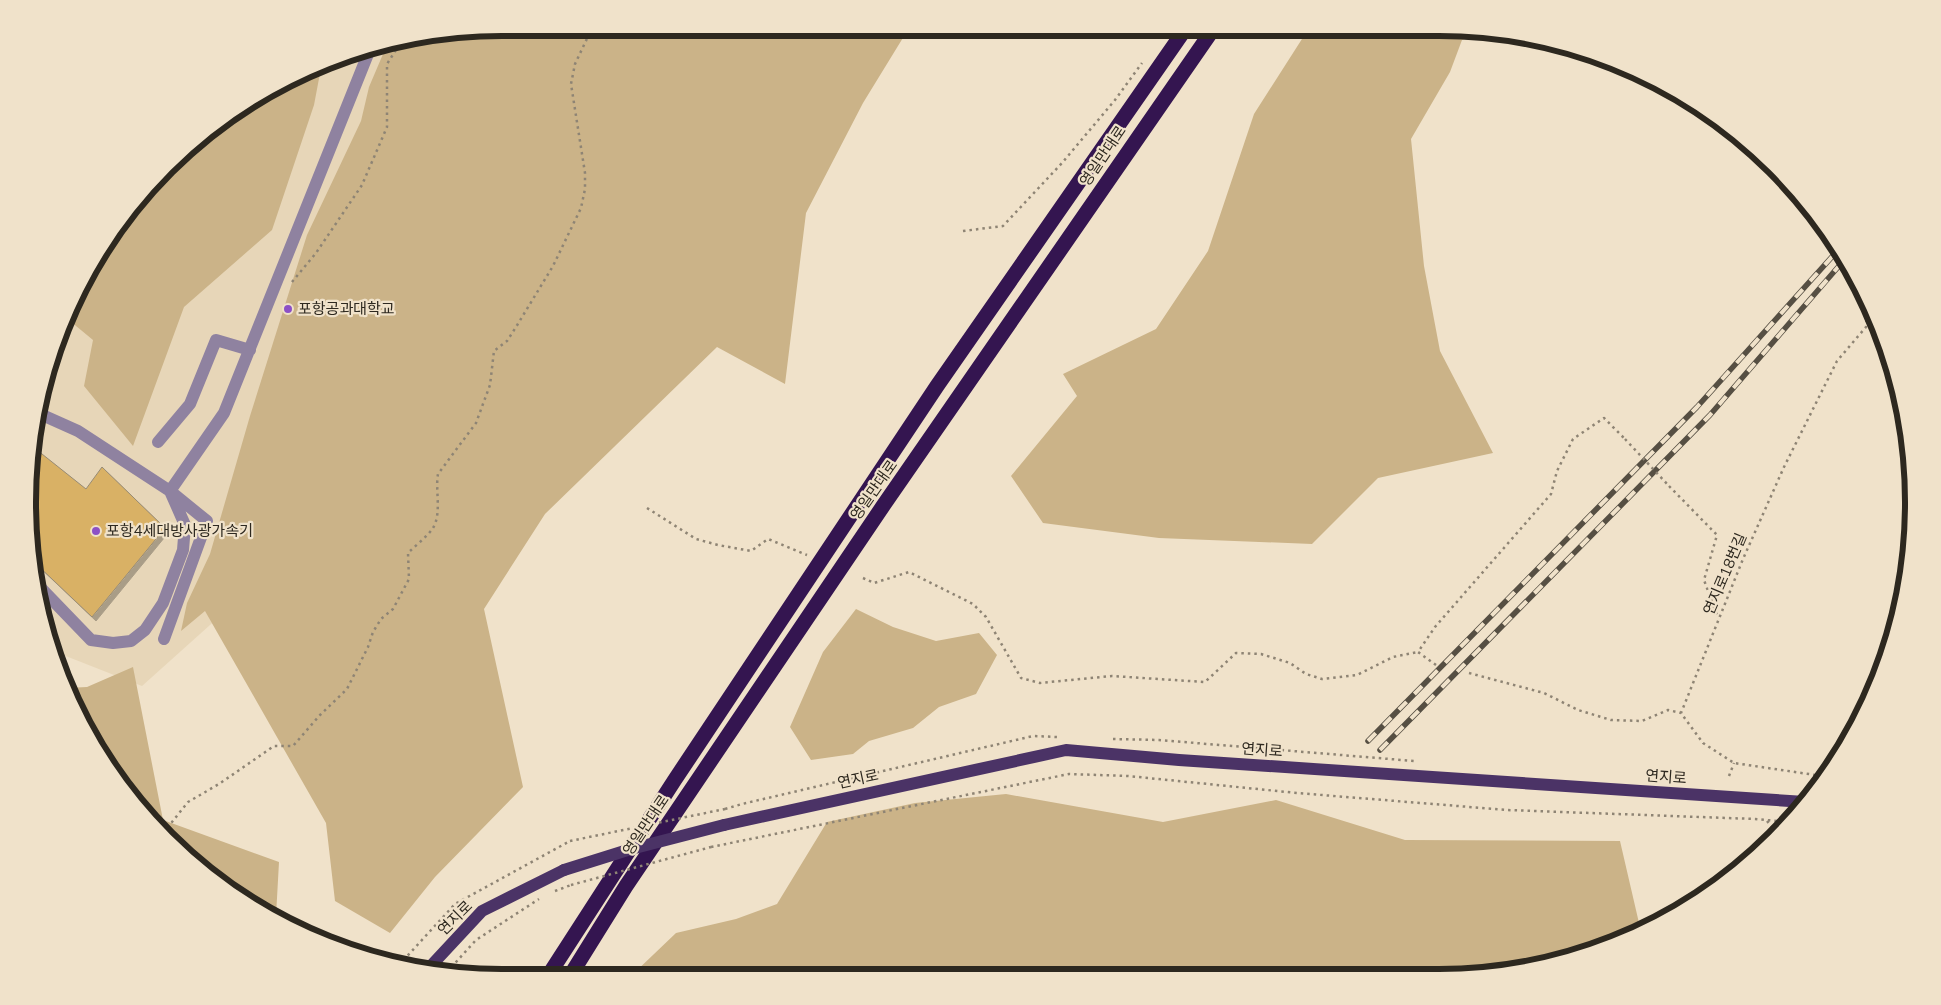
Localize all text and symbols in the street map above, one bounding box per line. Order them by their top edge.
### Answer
street label: 영일만대로 [1075,122,1130,190]
place label: 포항공과대학교 [298,299,395,318]
marker: 포항공과대학교 [282,303,294,315]
street label: 영일만대로 [846,456,901,523]
place label: 포항4세대방사광가속기 [106,521,253,540]
marker: 포항4세대방사광가속기 [90,525,102,537]
street label: 연지로18번길 [1699,530,1750,618]
street label: 연지로 [1241,739,1283,760]
street label: 연지로 [836,765,880,792]
street label: 연지로 [1645,766,1687,787]
street label: 영일만대로 [618,791,673,859]
street label: 연지로 [433,896,476,939]

